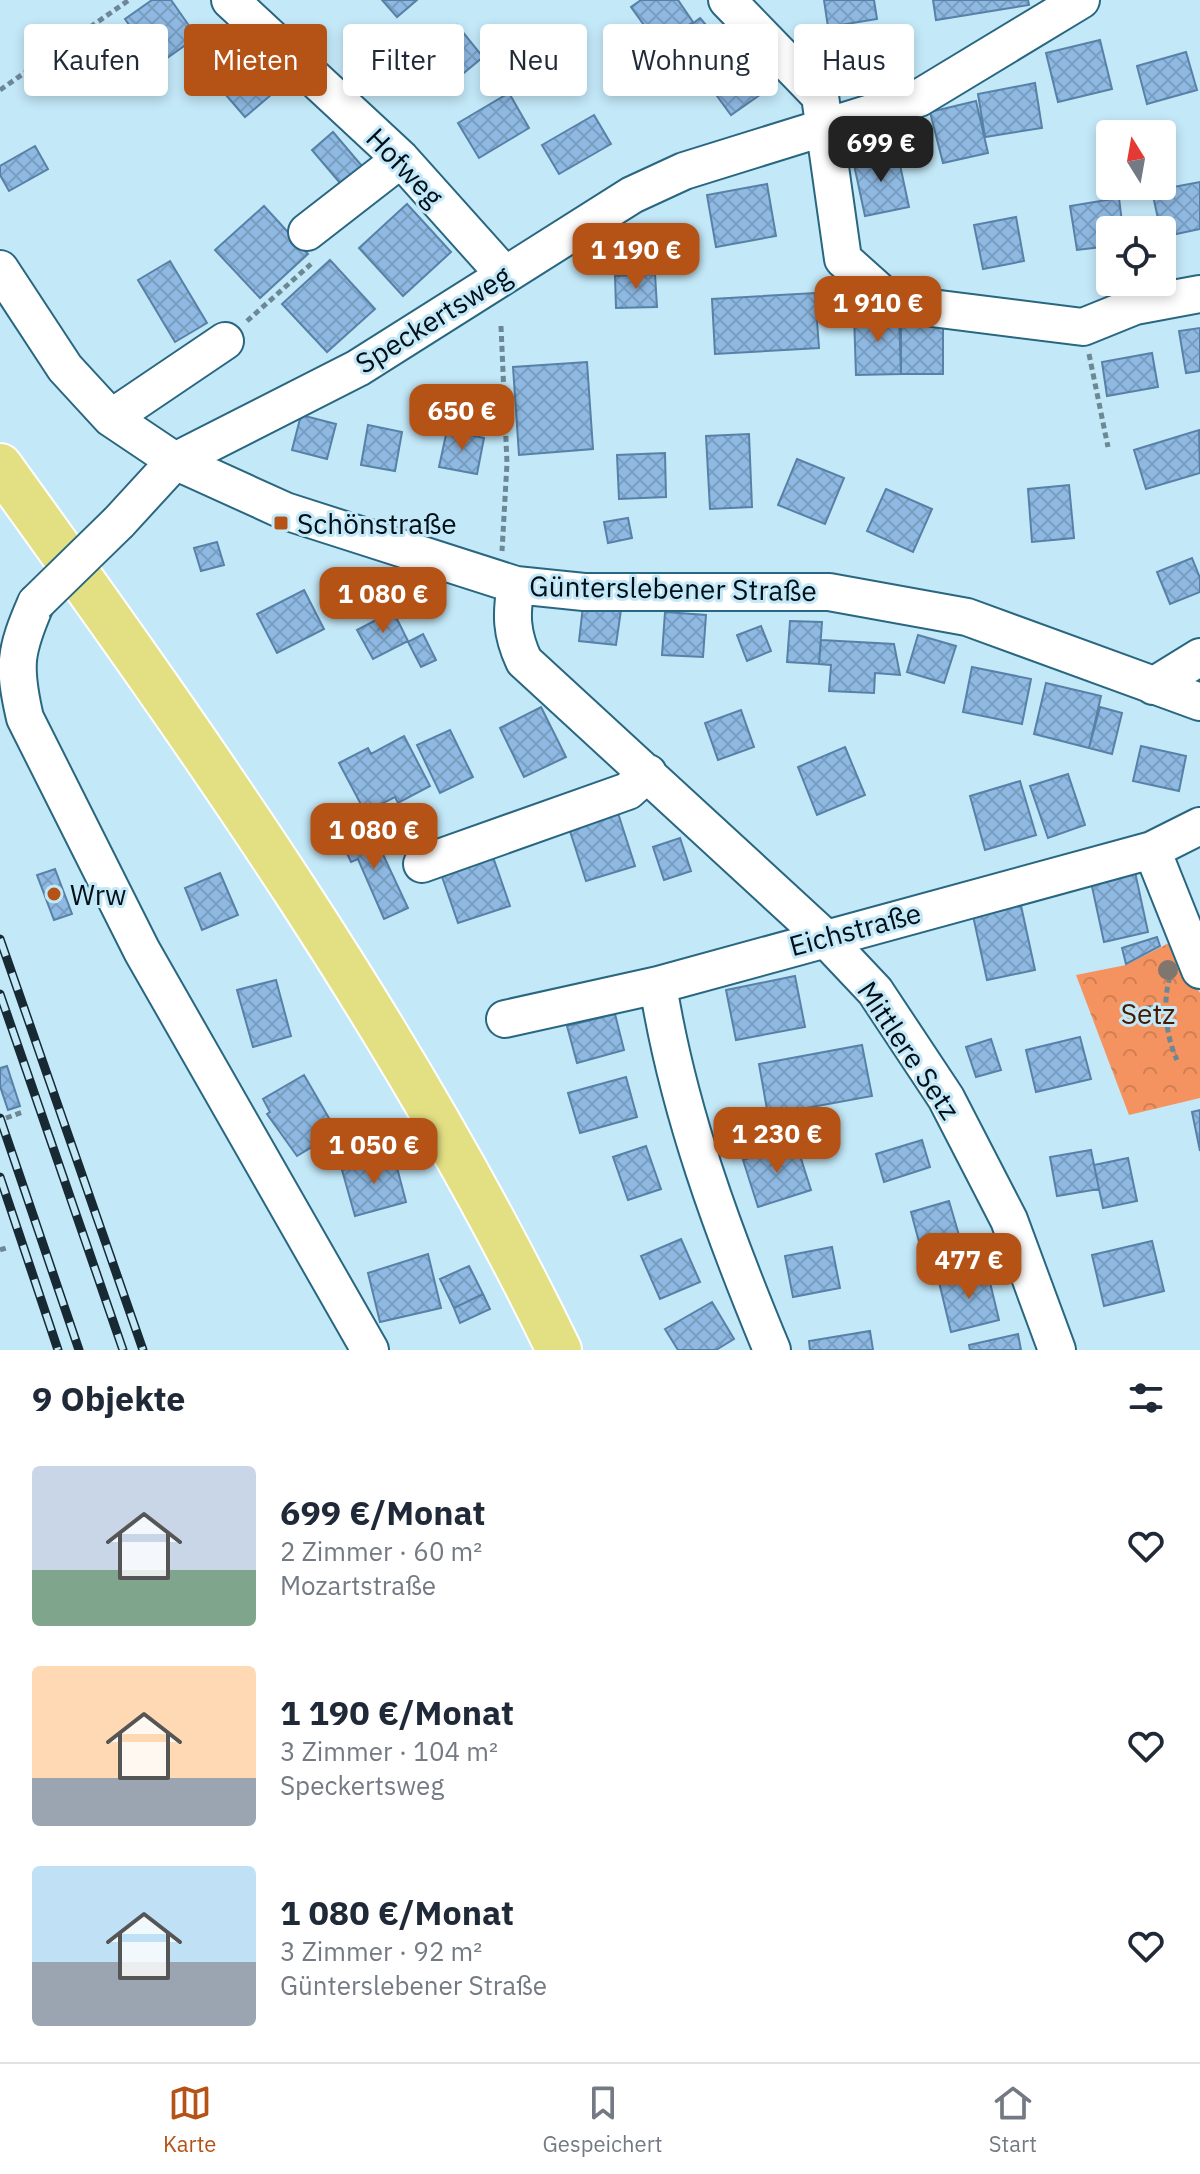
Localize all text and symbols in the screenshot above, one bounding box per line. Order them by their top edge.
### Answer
chip: Kaufen [24,24,168,96]
chip: Mieten [184,24,327,96]
chip: Filter [343,24,464,96]
chip: Neu [480,24,587,96]
chip: Wohnung [603,24,778,96]
chip: Haus [794,24,914,96]
pin: 699 € [825,116,937,184]
street label: Hofweg [358,120,452,214]
north arrow [1096,120,1176,200]
map controls [1096,120,1176,296]
text: 699 € [846,125,916,159]
button: locate [1096,216,1176,296]
pin: 1 190 € [562,223,710,291]
text: 1 190 € [591,232,681,266]
street label: Speckertsweg [348,256,518,382]
pin: 1 910 € [804,276,952,344]
text: 1 910 € [833,285,923,319]
pin: 650 € [406,384,518,452]
text: 650 € [427,393,497,427]
place label: Schönstraße [297,505,457,542]
marker: Schönstraße [272,514,290,532]
pin: 1 080 € [309,567,457,635]
street label: Günterslebener Straße [529,567,817,609]
text: 1 080 € [338,576,428,610]
pin: 1 080 € [300,803,448,871]
text: 1 080 € [329,812,419,846]
place label: Wrw [70,876,127,913]
marker: Wrw [45,885,63,903]
street label: Eichstraße [785,894,925,964]
street label: Mittlere Setz [849,974,969,1126]
park label: Setz [1121,995,1175,1032]
pin: 1 230 € [703,1107,851,1175]
text: 1 230 € [732,1116,822,1150]
pin: 1 050 € [300,1118,448,1186]
text: 1 050 € [329,1127,419,1161]
pin: 477 € [913,1233,1025,1301]
text: 477 € [934,1242,1004,1276]
text: 9 Objekte [32,1376,185,1420]
icon: filters [1124,1376,1168,1420]
text: 699 €/Monat [280,1490,486,1534]
icon: home [96,1498,192,1594]
icon: heart [1124,1524,1168,1568]
text: 2 Zimmer · 60 m² [280,1534,482,1568]
text: Mozartstraße [280,1568,436,1602]
text: 1 190 €/Monat [280,1690,514,1734]
icon: home [96,1698,192,1794]
icon: heart [1124,1724,1168,1768]
text: 3 Zimmer · 104 m² [280,1734,498,1768]
text: Speckertsweg [280,1768,444,1802]
text: 1 080 €/Monat [280,1890,514,1934]
icon: home [96,1898,192,1994]
icon: heart [1124,1924,1168,1968]
text: 3 Zimmer · 92 m² [280,1934,482,1968]
text: Günterslebener Straße [280,1968,547,2002]
tab: Karte [163,2081,216,2158]
tab: Gespeichert [543,2081,663,2158]
tab: Start [989,2081,1037,2158]

